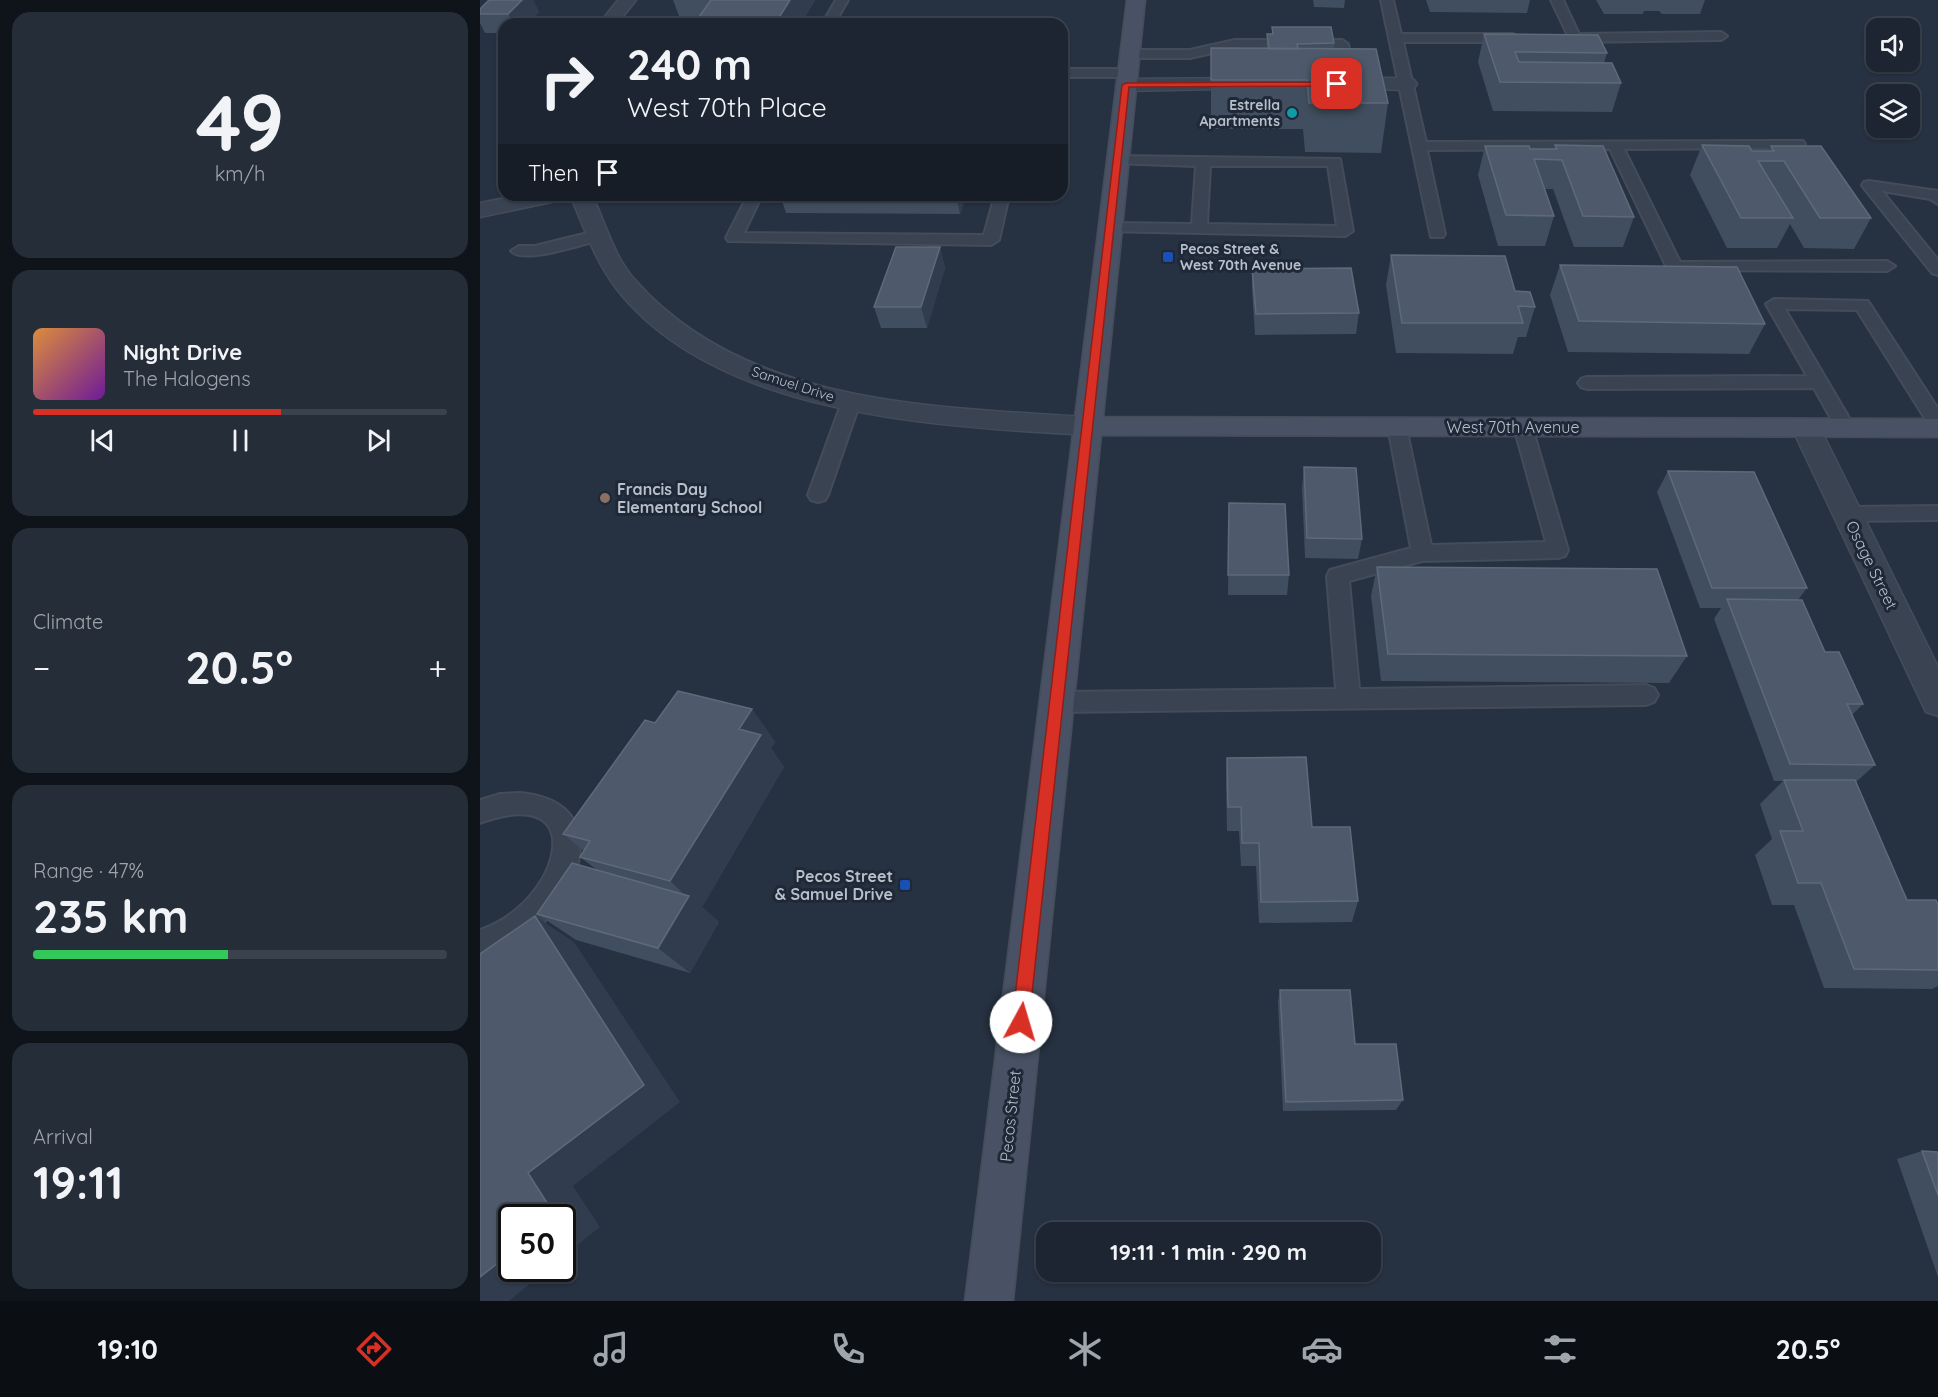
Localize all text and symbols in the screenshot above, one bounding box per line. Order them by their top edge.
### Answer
map controls [1866,18,1920,138]
button: sound [1866,18,1920,72]
text: 240 m [627,38,752,91]
icon: right [528,42,606,120]
pin [1311,58,1362,109]
icon: arrive [1320,67,1353,100]
text: 49 [196,73,284,171]
button: layers [1866,84,1920,138]
text: West 70th Place [627,90,827,124]
place label: Estrella Apartments [1199,96,1280,130]
marker: Estrella Apartments [1285,106,1299,120]
icon: arrive [591,156,624,189]
text: Then [528,159,579,187]
text: km/h [215,161,265,186]
place label: Pecos Street & West 70th Avenue [1180,240,1301,274]
marker: Pecos Street & West 70th Avenue [1161,250,1175,264]
text: Night Drive [123,338,242,366]
street label: Samuel Drive [749,362,837,406]
text: The Halogens [123,366,251,391]
street label: West 70th Avenue [1447,417,1579,437]
icon: previous [86,424,119,457]
icon: pause [224,424,257,457]
icon: next [362,424,395,457]
place label: Francis Day Elementary School [617,479,762,517]
marker: Francis Day Elementary School [598,491,612,505]
street label: Osage Street [1842,517,1902,613]
text: Climate [33,609,103,634]
text: 20.5° [185,639,293,695]
text: − [33,647,50,688]
text: + [428,647,447,688]
text: Range · 47% [33,858,144,883]
place label: Pecos Street & Samuel Drive [775,866,893,904]
marker: Pecos Street & Samuel Drive [898,878,912,892]
text: 235 km [33,888,188,944]
position arrow [989,990,1053,1054]
street label: Pecos Street [995,1069,1025,1163]
text: Arrival [33,1124,93,1149]
text: 19:11 [33,1154,123,1210]
speed limit sign: 50 [498,1204,576,1282]
text: 19:11 · 1 min · 290 m [1110,1238,1307,1266]
icon: directions [353,1328,395,1370]
icon: music [590,1328,632,1370]
icon: phone [827,1328,869,1370]
icon: climate [1064,1328,1106,1370]
icon: car [1301,1328,1343,1370]
icon: filters [1539,1328,1581,1370]
text: 19:10 [98,1332,158,1366]
text: 20.5° [1776,1332,1840,1366]

